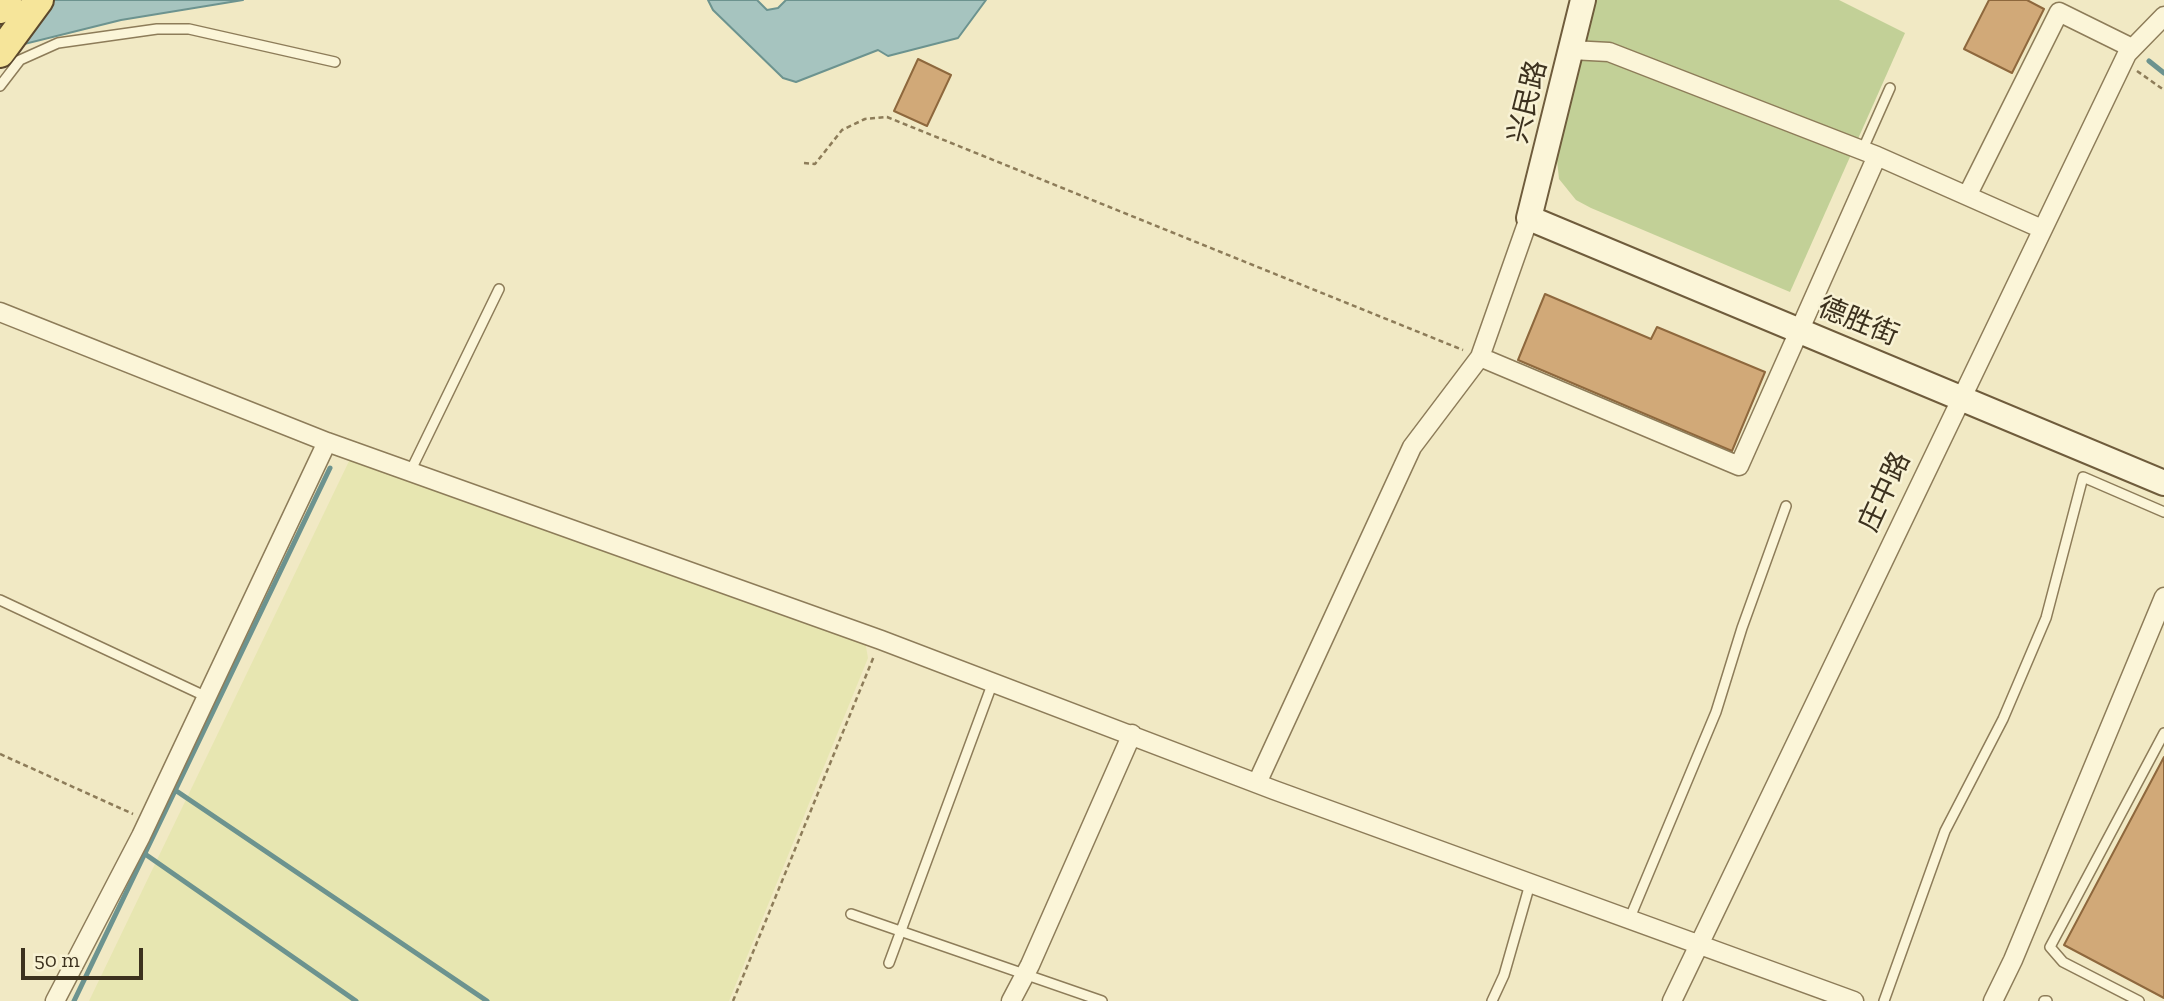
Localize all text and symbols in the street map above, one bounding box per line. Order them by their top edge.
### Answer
street label: 兴民路 [1502,57,1554,147]
street label: 德胜街 [1813,291,1903,353]
street label: 庄中路 [1852,447,1918,537]
scale bar [24,934,147,978]
text: 50 m [34,947,80,972]

